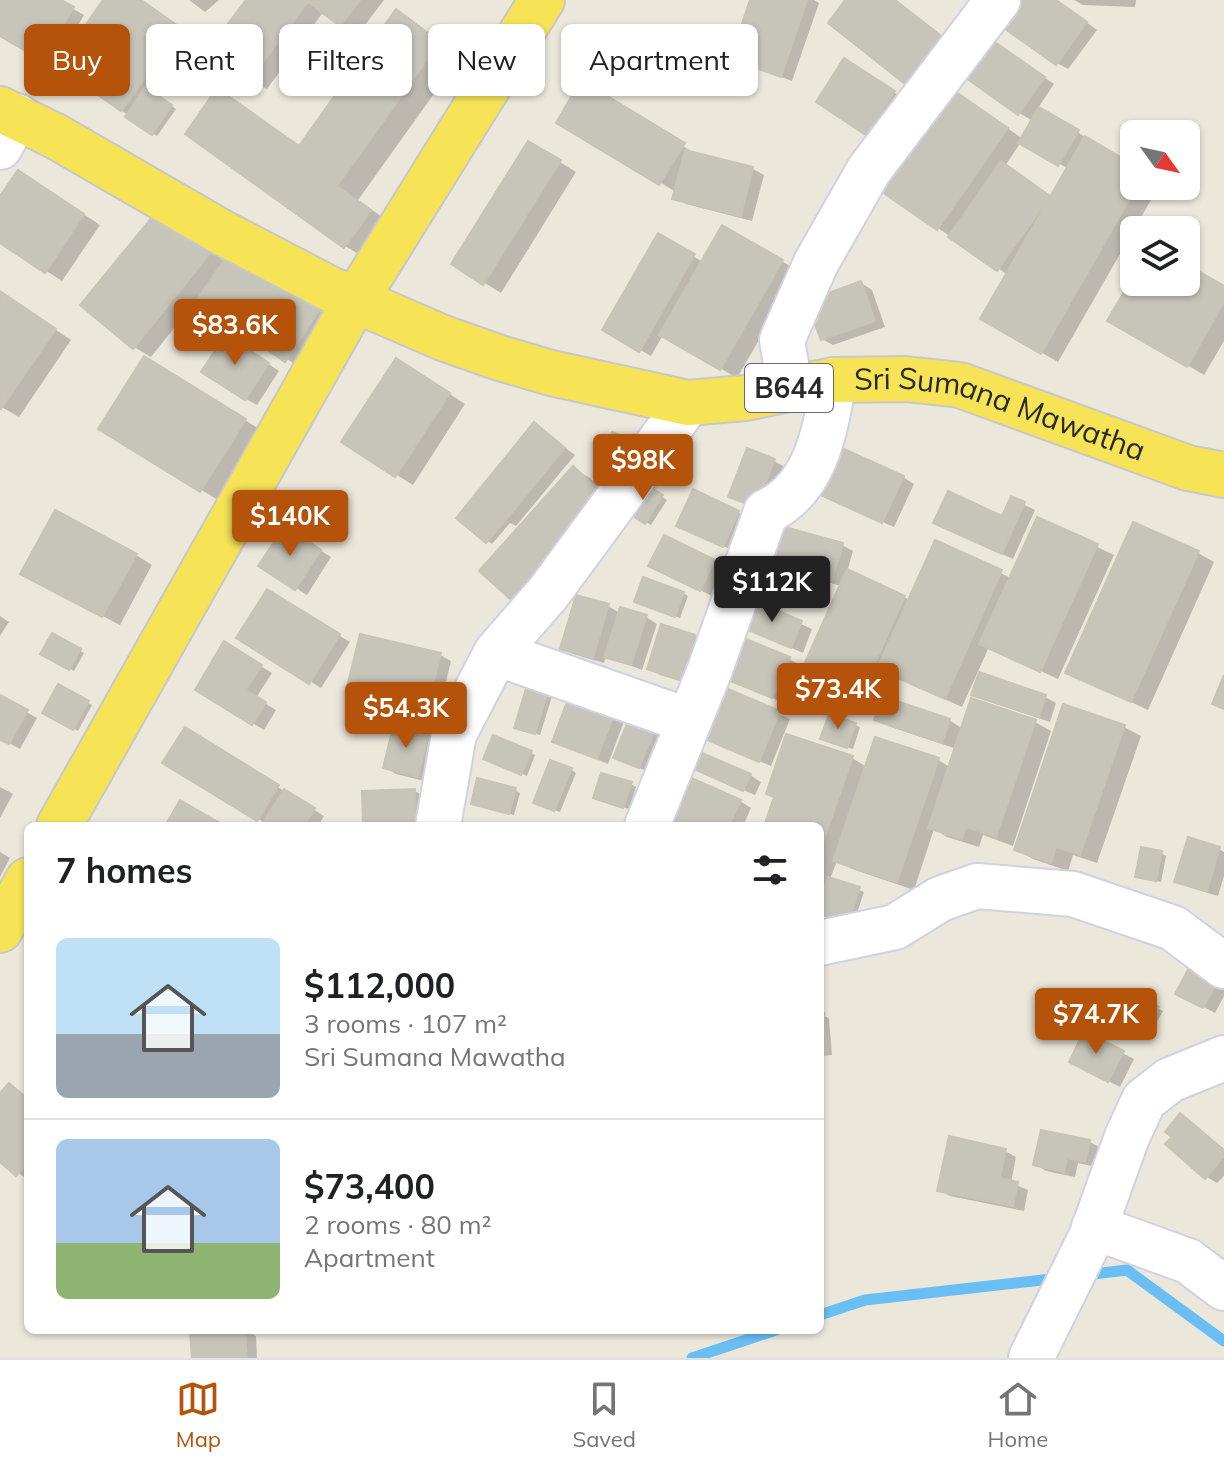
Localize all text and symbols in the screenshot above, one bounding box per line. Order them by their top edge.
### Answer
chip: Buy [24,24,130,96]
chip: Rent [146,24,263,96]
chip: Filters [279,24,412,96]
chip: New [428,24,545,96]
chip: Apartment [561,24,758,96]
north arrow [1120,120,1200,200]
map controls [1120,120,1200,296]
button: layers [1120,216,1200,296]
pin: $83.6K [170,299,300,367]
text: $83.6K [192,308,278,341]
street label: Sri Sumana Mawatha [854,358,1151,469]
road number: B644 [745,364,833,412]
pin: $98K [596,434,690,502]
text: $98K [611,443,675,476]
pin: $140K [234,490,346,558]
text: $140K [250,499,330,532]
pin: $112K [716,556,828,624]
text: $112K [732,565,812,598]
pin: $73.4K [773,663,903,731]
text: $73.4K [795,672,881,705]
pin: $54.3K [341,682,471,750]
text: $54.3K [363,691,449,724]
icon: filters [748,848,792,892]
text: 7 homes [56,849,193,892]
text: $112,000 [304,964,455,1007]
icon: home [120,970,216,1066]
pin: $74.7K [1031,988,1161,1056]
text: $74.7K [1053,997,1139,1030]
text: 3 rooms · 107 m² [304,1007,507,1040]
text: Sri Sumana Mawatha [304,1040,566,1073]
text: $73,400 [304,1165,435,1208]
icon: home [120,1171,216,1267]
text: 2 rooms · 80 m² [304,1208,491,1241]
text: Apartment [304,1241,435,1274]
tab: Map [176,1377,221,1453]
tab: Saved [573,1377,636,1453]
tab: Home [988,1377,1048,1453]

